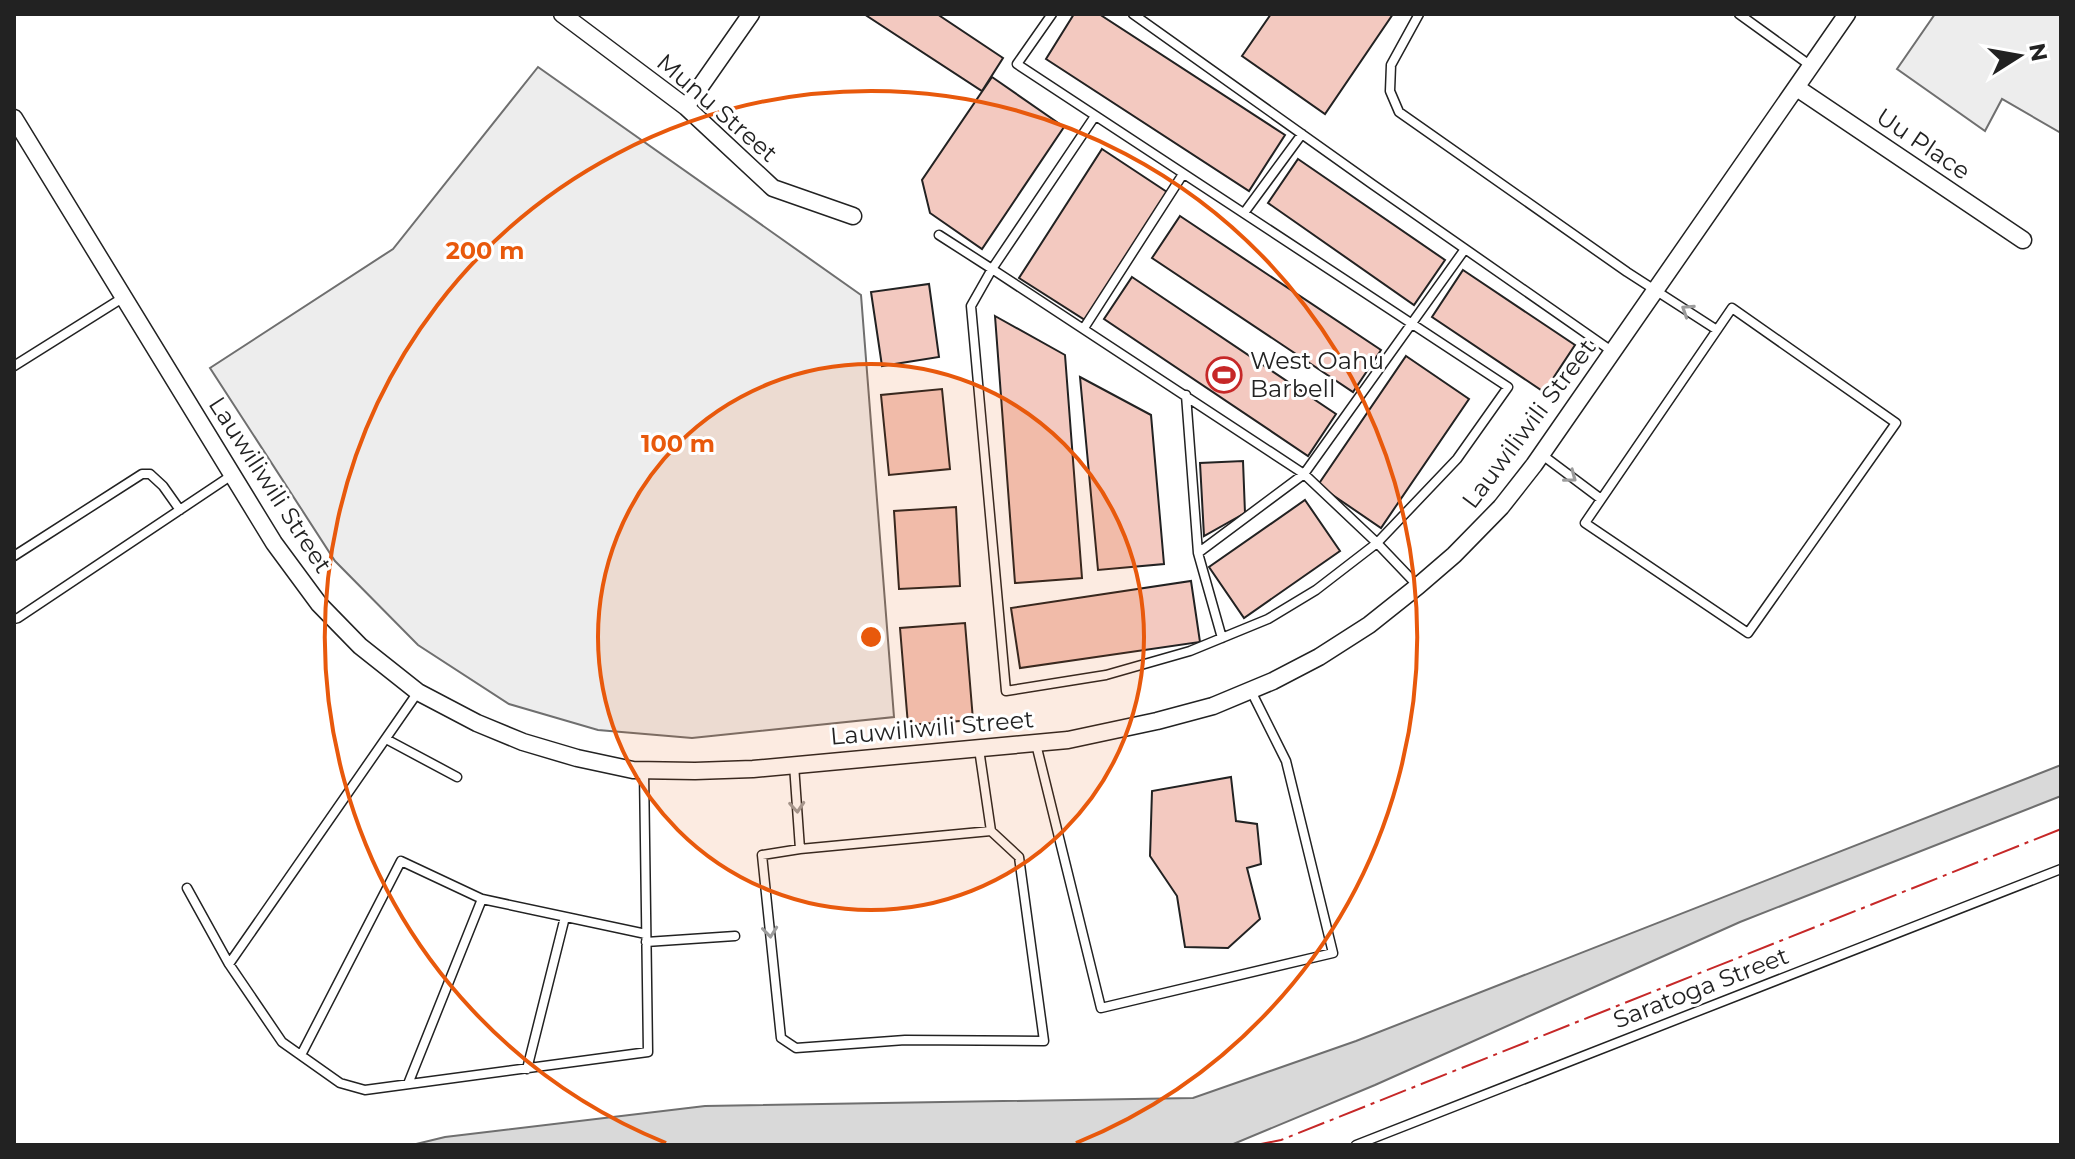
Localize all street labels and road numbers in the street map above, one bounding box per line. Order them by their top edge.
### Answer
street label: Munu Street [651,47,784,168]
street label: Uu Place [1871,102,1976,186]
street label: Lauwiliwili Street [1456,333,1602,514]
street label: Lauwiliwili Street [203,391,338,578]
street label: Lauwiliwili Street [829,704,1035,751]
street label: Saratoga Street [1609,941,1793,1034]

